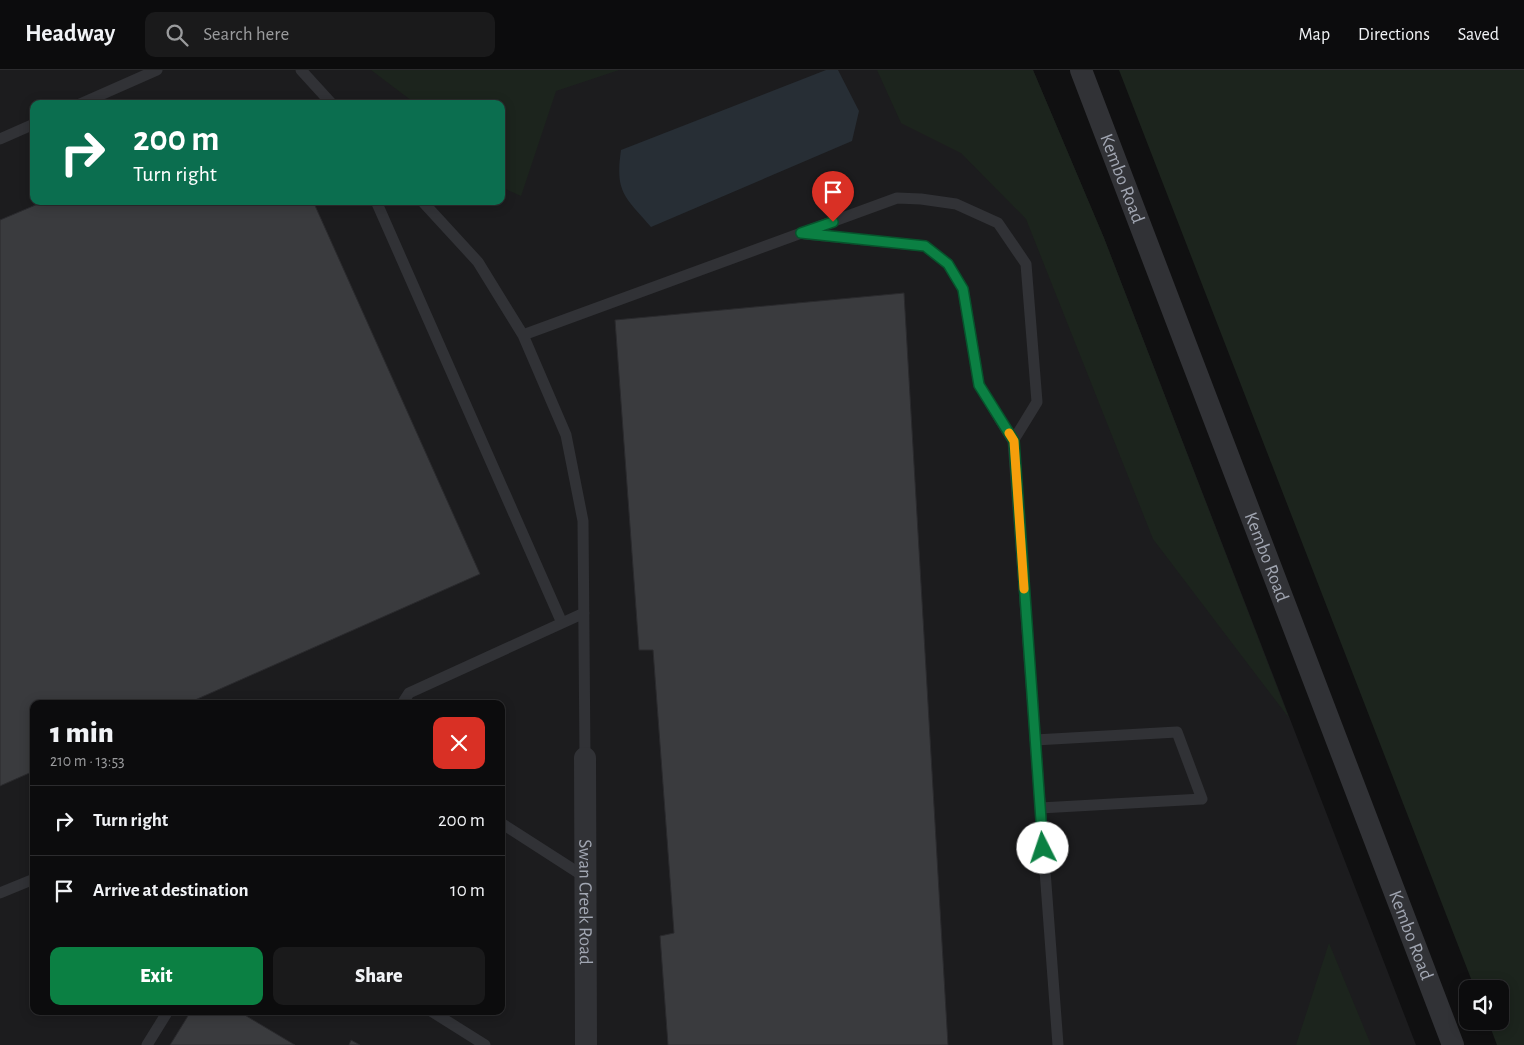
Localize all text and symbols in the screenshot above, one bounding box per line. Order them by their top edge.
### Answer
search box [145,12,495,57]
icon: search [163,21,191,49]
text: Headway [25,22,115,46]
text: Search here [203,25,289,44]
text: Map [1299,26,1330,44]
text: Directions [1358,26,1430,44]
text: Saved [1458,26,1499,44]
icon: right [50,120,115,185]
text: 200 m [133,122,220,157]
street label: Kembo Road [1097,131,1148,226]
text: Turn right [133,163,217,185]
pin [812,171,854,222]
icon: arrive [819,178,847,206]
street label: Kembo Road [1241,509,1292,604]
button: close [433,717,485,769]
text: 1 min [50,718,114,748]
text: 210 m · 13:53 [50,753,125,769]
icon: right [50,807,78,835]
text: Turn right [93,811,168,830]
text: 200 m [438,811,485,830]
position arrow [1016,821,1068,873]
street label: Swan Creek Road [576,839,595,965]
icon: arrive [50,877,78,905]
text: Arrive at destination [93,881,249,900]
text: 10 m [450,881,485,900]
street label: Kembo Road [1385,888,1437,983]
button: Exit [50,947,263,1005]
button: Share [273,947,485,1005]
map controls [1459,980,1509,1030]
button: sound [1459,980,1509,1030]

